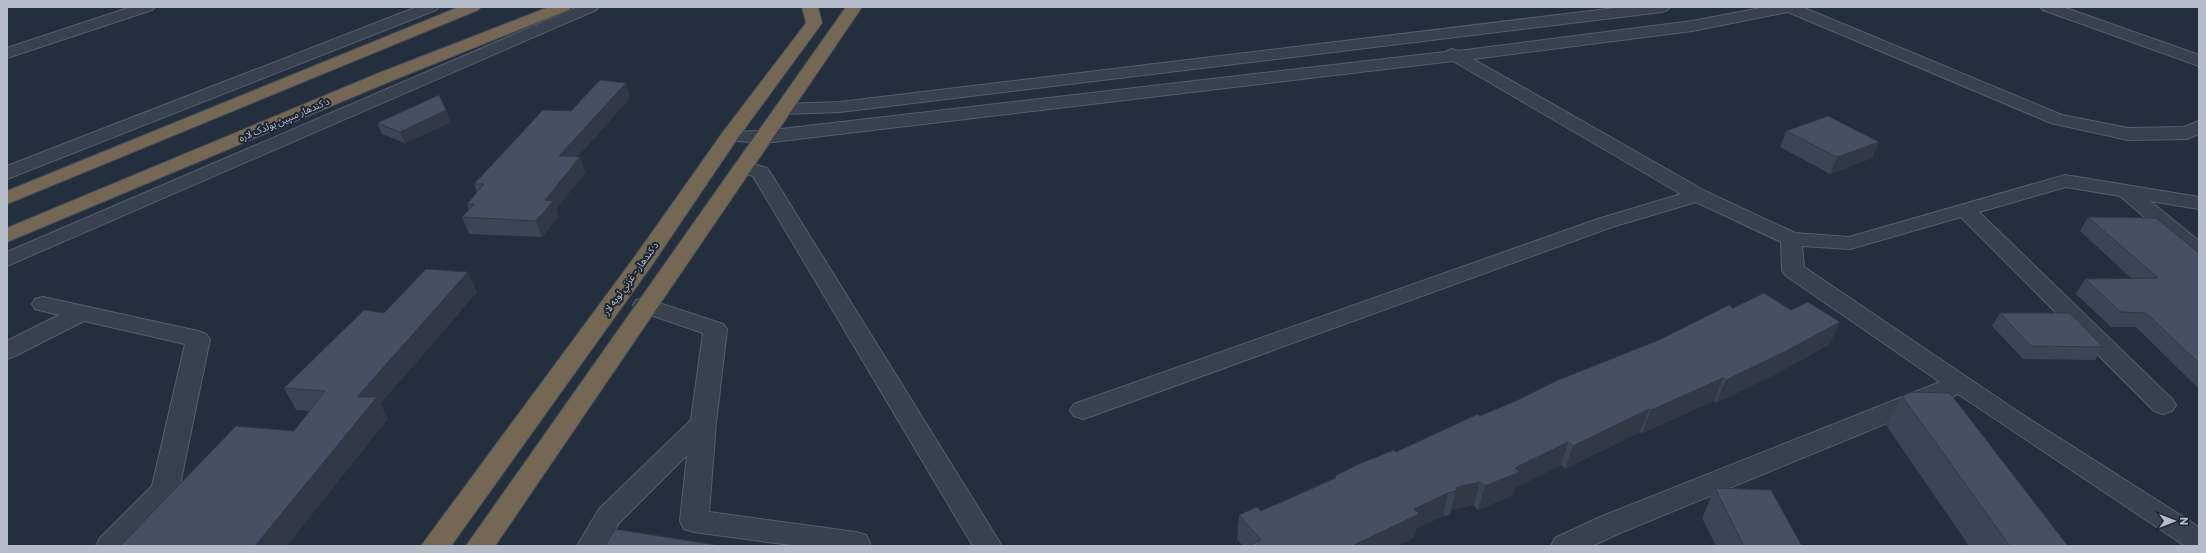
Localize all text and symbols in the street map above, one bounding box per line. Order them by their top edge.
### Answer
street label: د کندهار سپین بولدک لاره [237,94,332,145]
street label: د کندهار - غزني لويه لار [599,239,662,319]
north arrow [2154,501,2194,541]
text: N [2178,517,2191,525]

